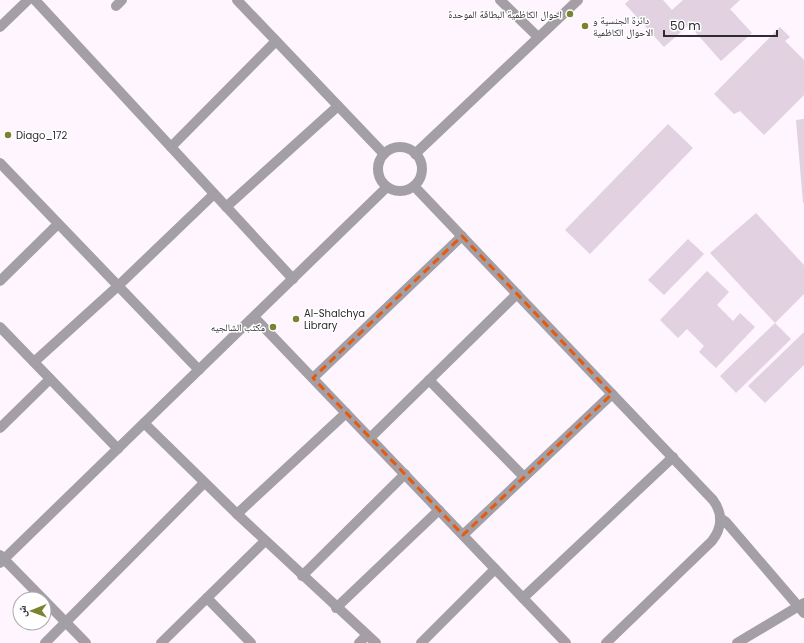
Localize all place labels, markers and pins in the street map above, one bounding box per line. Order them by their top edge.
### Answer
place label: احوال الكاظمية البطاقة الموحدة [448,7,562,22]
marker: احوال الكاظمية البطاقة الموحدة [565,9,575,19]
place label: دائرة الجنسية و الاحوال الكاظمية [593,13,653,40]
marker: دائرة الجنسية و الاحوال الكاظمية [580,21,590,31]
place label: Diago_172 [16,128,67,143]
marker: Diago_172 [3,130,13,140]
place label: Al-Shalchya Library [304,306,365,333]
marker: Al-Shalchya Library [291,314,301,324]
place label: مكتب الشالجيه [211,320,265,335]
marker: مكتب الشالجيه [268,322,278,332]

